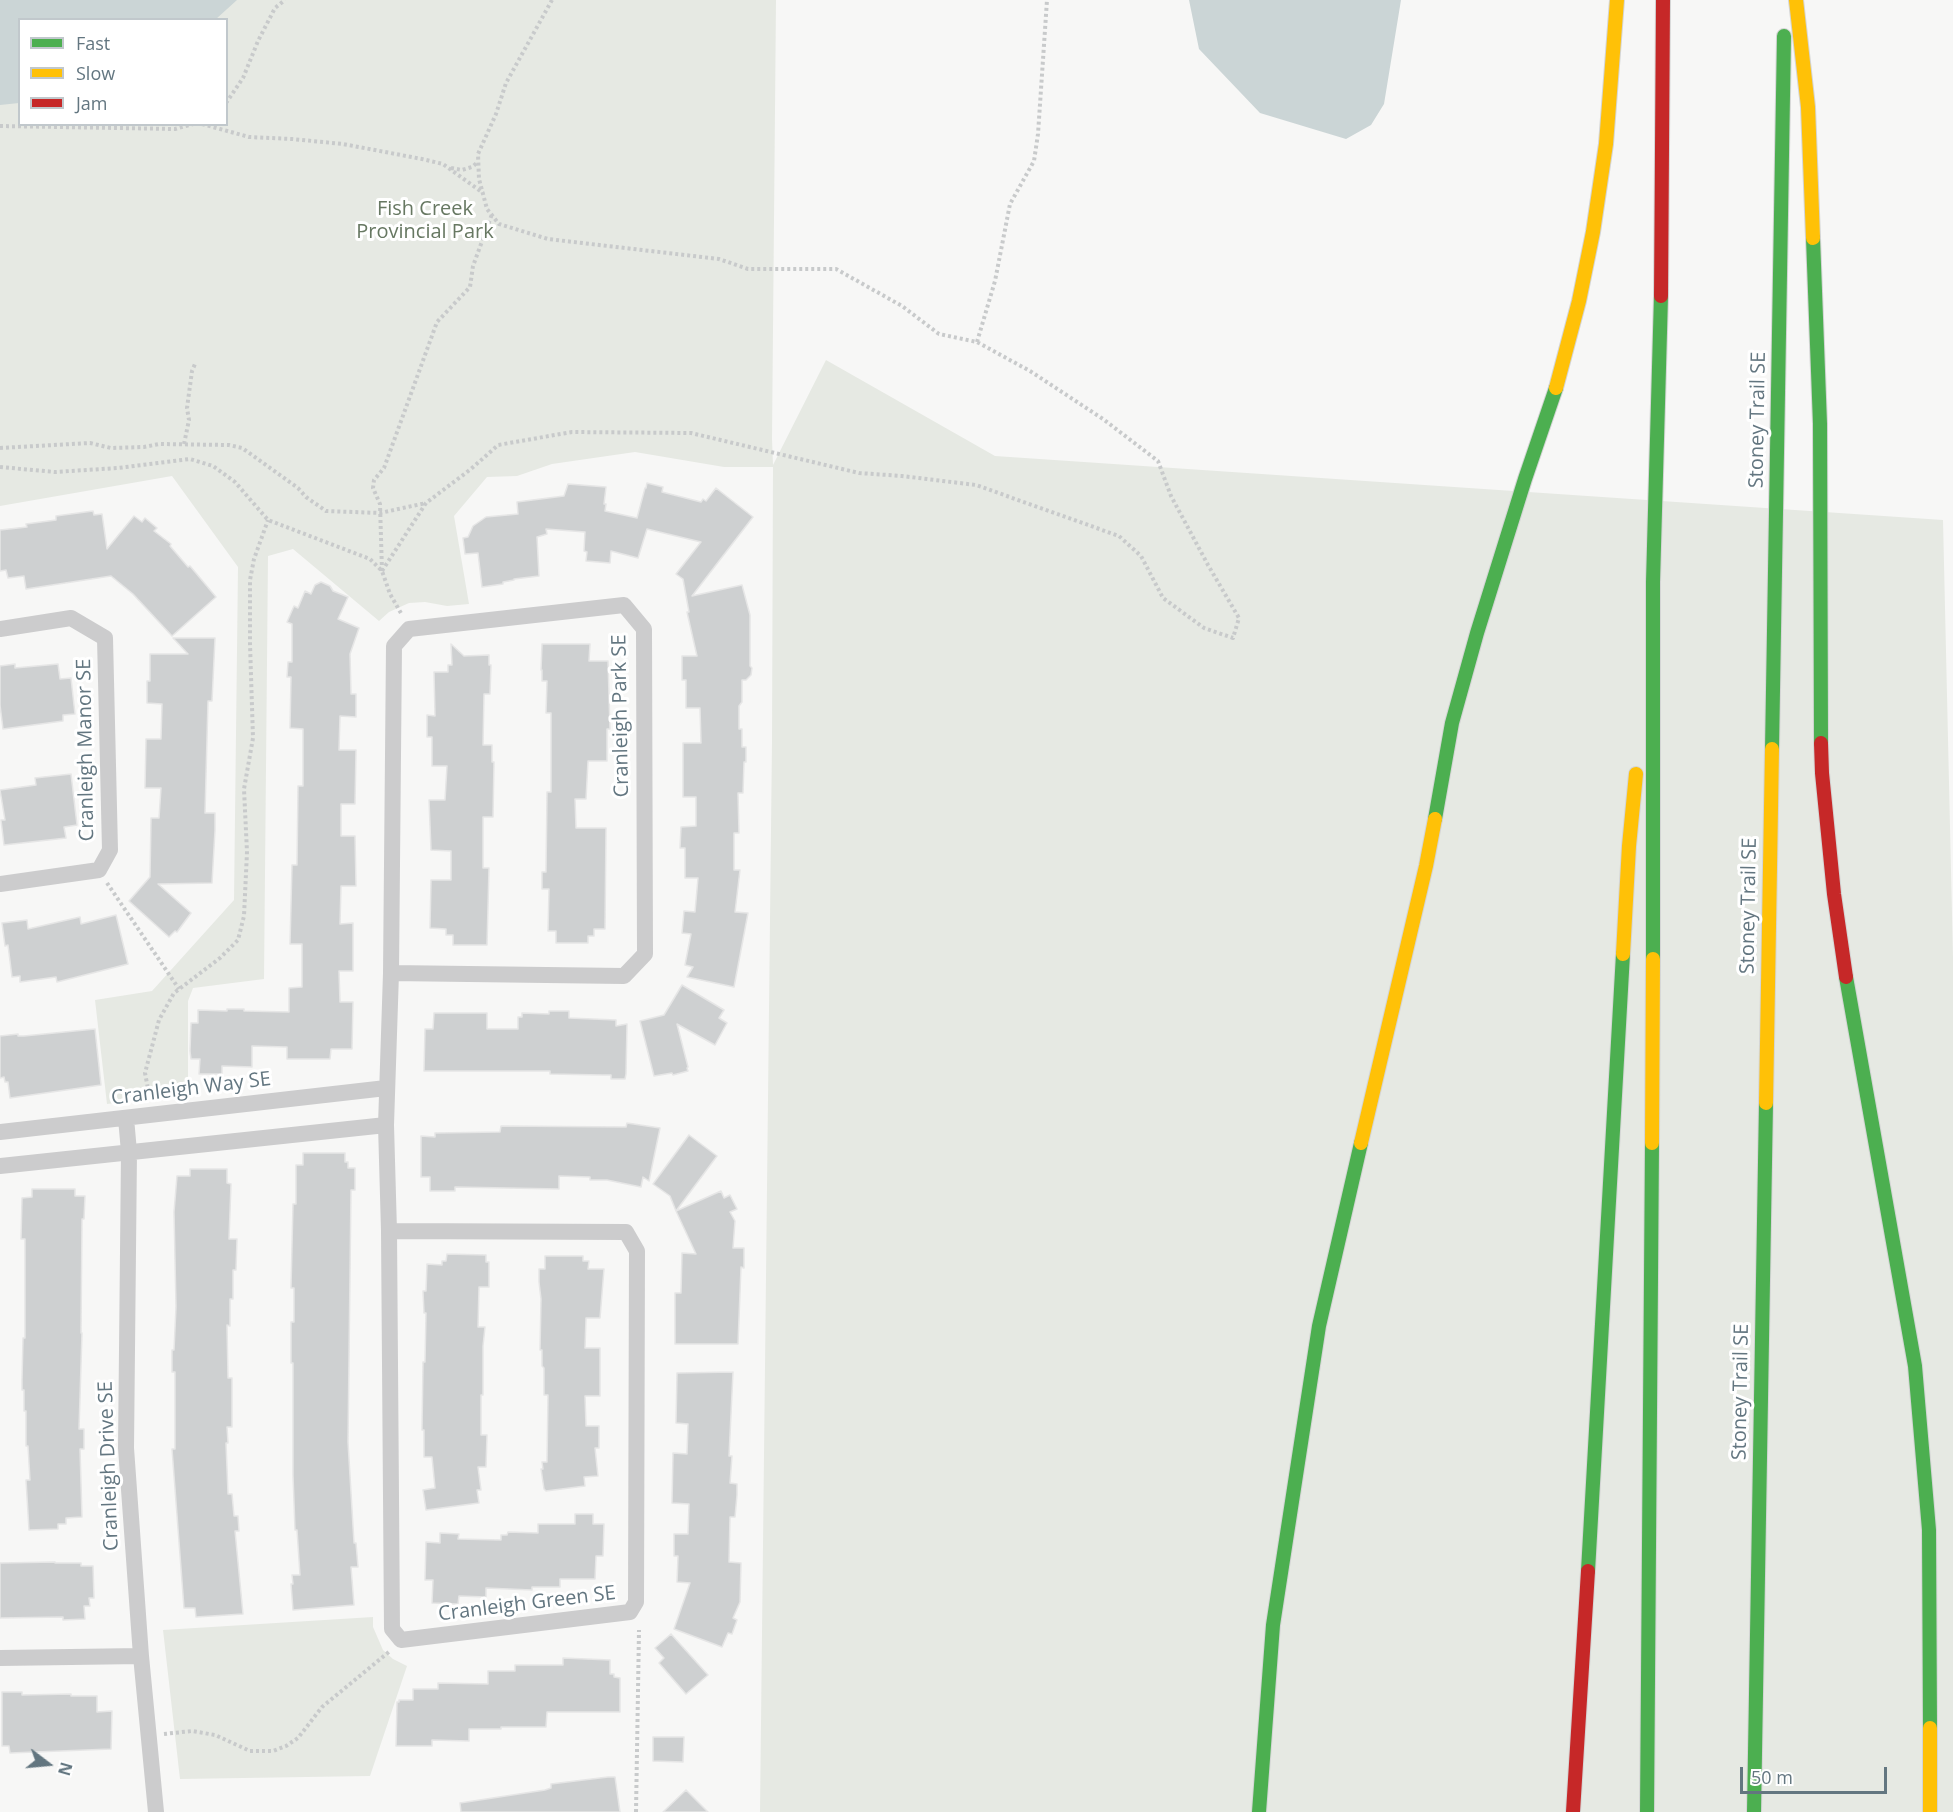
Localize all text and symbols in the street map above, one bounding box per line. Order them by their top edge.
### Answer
legend [18,18,228,126]
text: Fast [76,31,110,55]
text: Slow [76,61,115,85]
text: Jam [76,91,108,115]
park label: Fish Creek Provincial Park [356,197,494,244]
street label: Stoney Trail SE [1745,352,1771,488]
street label: Cranleigh Park SE [608,634,634,798]
street label: Cranleigh Manor SE [72,658,100,842]
street label: Stoney Trail SE [1736,838,1762,974]
street label: Cranleigh Way SE [110,1067,272,1111]
street label: Stoney Trail SE [1728,1324,1754,1460]
street label: Cranleigh Drive SE [94,1381,124,1551]
street label: Cranleigh Green SE [437,1581,617,1627]
north arrow [18,1734,78,1794]
scale bar [1743,1755,1890,1793]
text: N [53,1760,78,1778]
text: 50 m [1751,1765,1793,1789]

